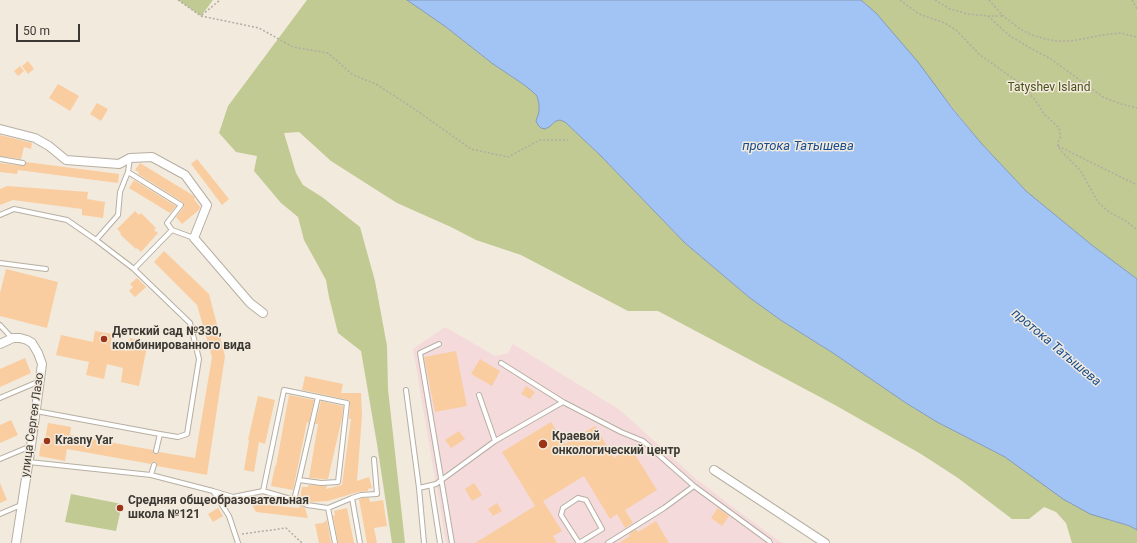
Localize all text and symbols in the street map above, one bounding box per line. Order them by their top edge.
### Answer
scale bar [18,16,82,42]
text: 50 m [23,24,50,38]
park label: Tatyshev Island [1008,81,1090,95]
water label: протока Татышева [742,139,854,155]
water label: протока Татышева [1008,306,1104,390]
place label: Детский сад №330, комбинированного вида [112,325,251,353]
marker: Детский сад №330, комбинированного вида [99,334,109,344]
street label: улица Сергея Лазо [19,372,47,478]
place label: Краевой онкологический центр [552,430,680,458]
place label: Krasny Yar [55,434,113,448]
marker: Krasny Yar [42,436,52,446]
marker: Краевой онкологический центр [537,438,549,450]
place label: Средняя общеобразовательная школа №121 [128,494,309,522]
marker: Средняя общеобразовательная школа №121 [115,503,125,513]

